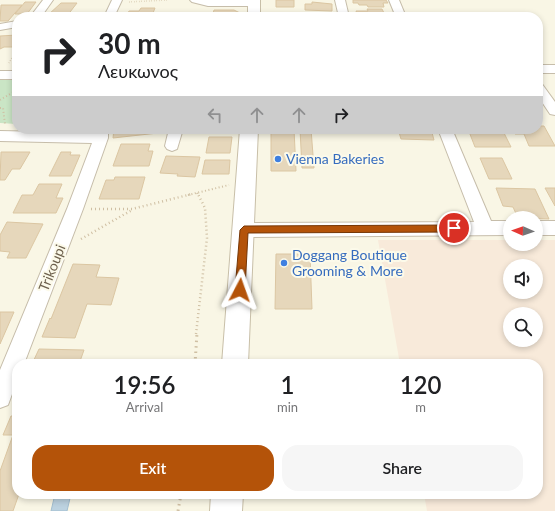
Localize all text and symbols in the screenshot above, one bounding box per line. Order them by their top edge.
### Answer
text: 30 m [98,26,161,60]
icon: right [32,28,84,80]
text: Λευκωνος [98,60,178,82]
icon: left [204,104,226,126]
icon: ahead [246,104,268,126]
icon: ahead [288,104,310,126]
icon: right [330,104,352,126]
place label: Vienna Bakeries [286,150,384,167]
marker: Vienna Bakeries [273,154,283,164]
pin [437,211,471,245]
north arrow [503,211,543,251]
map controls [503,211,543,347]
icon: arrive [443,217,465,239]
street label: Trikoupi [35,242,69,294]
place label: Doggang Boutique Grooming & More [292,246,407,279]
marker: Doggang Boutique Grooming & More [279,258,289,268]
button: sound [503,259,543,299]
position arrow [219,269,261,311]
button: search [503,307,543,347]
text: 19:56 [114,370,175,399]
text: 1 [281,370,294,399]
text: 120 [400,370,441,399]
text: Arrival [126,399,163,415]
text: min [277,399,298,415]
text: m [415,399,426,415]
button: Exit [32,445,274,491]
button: Share [282,445,523,491]

